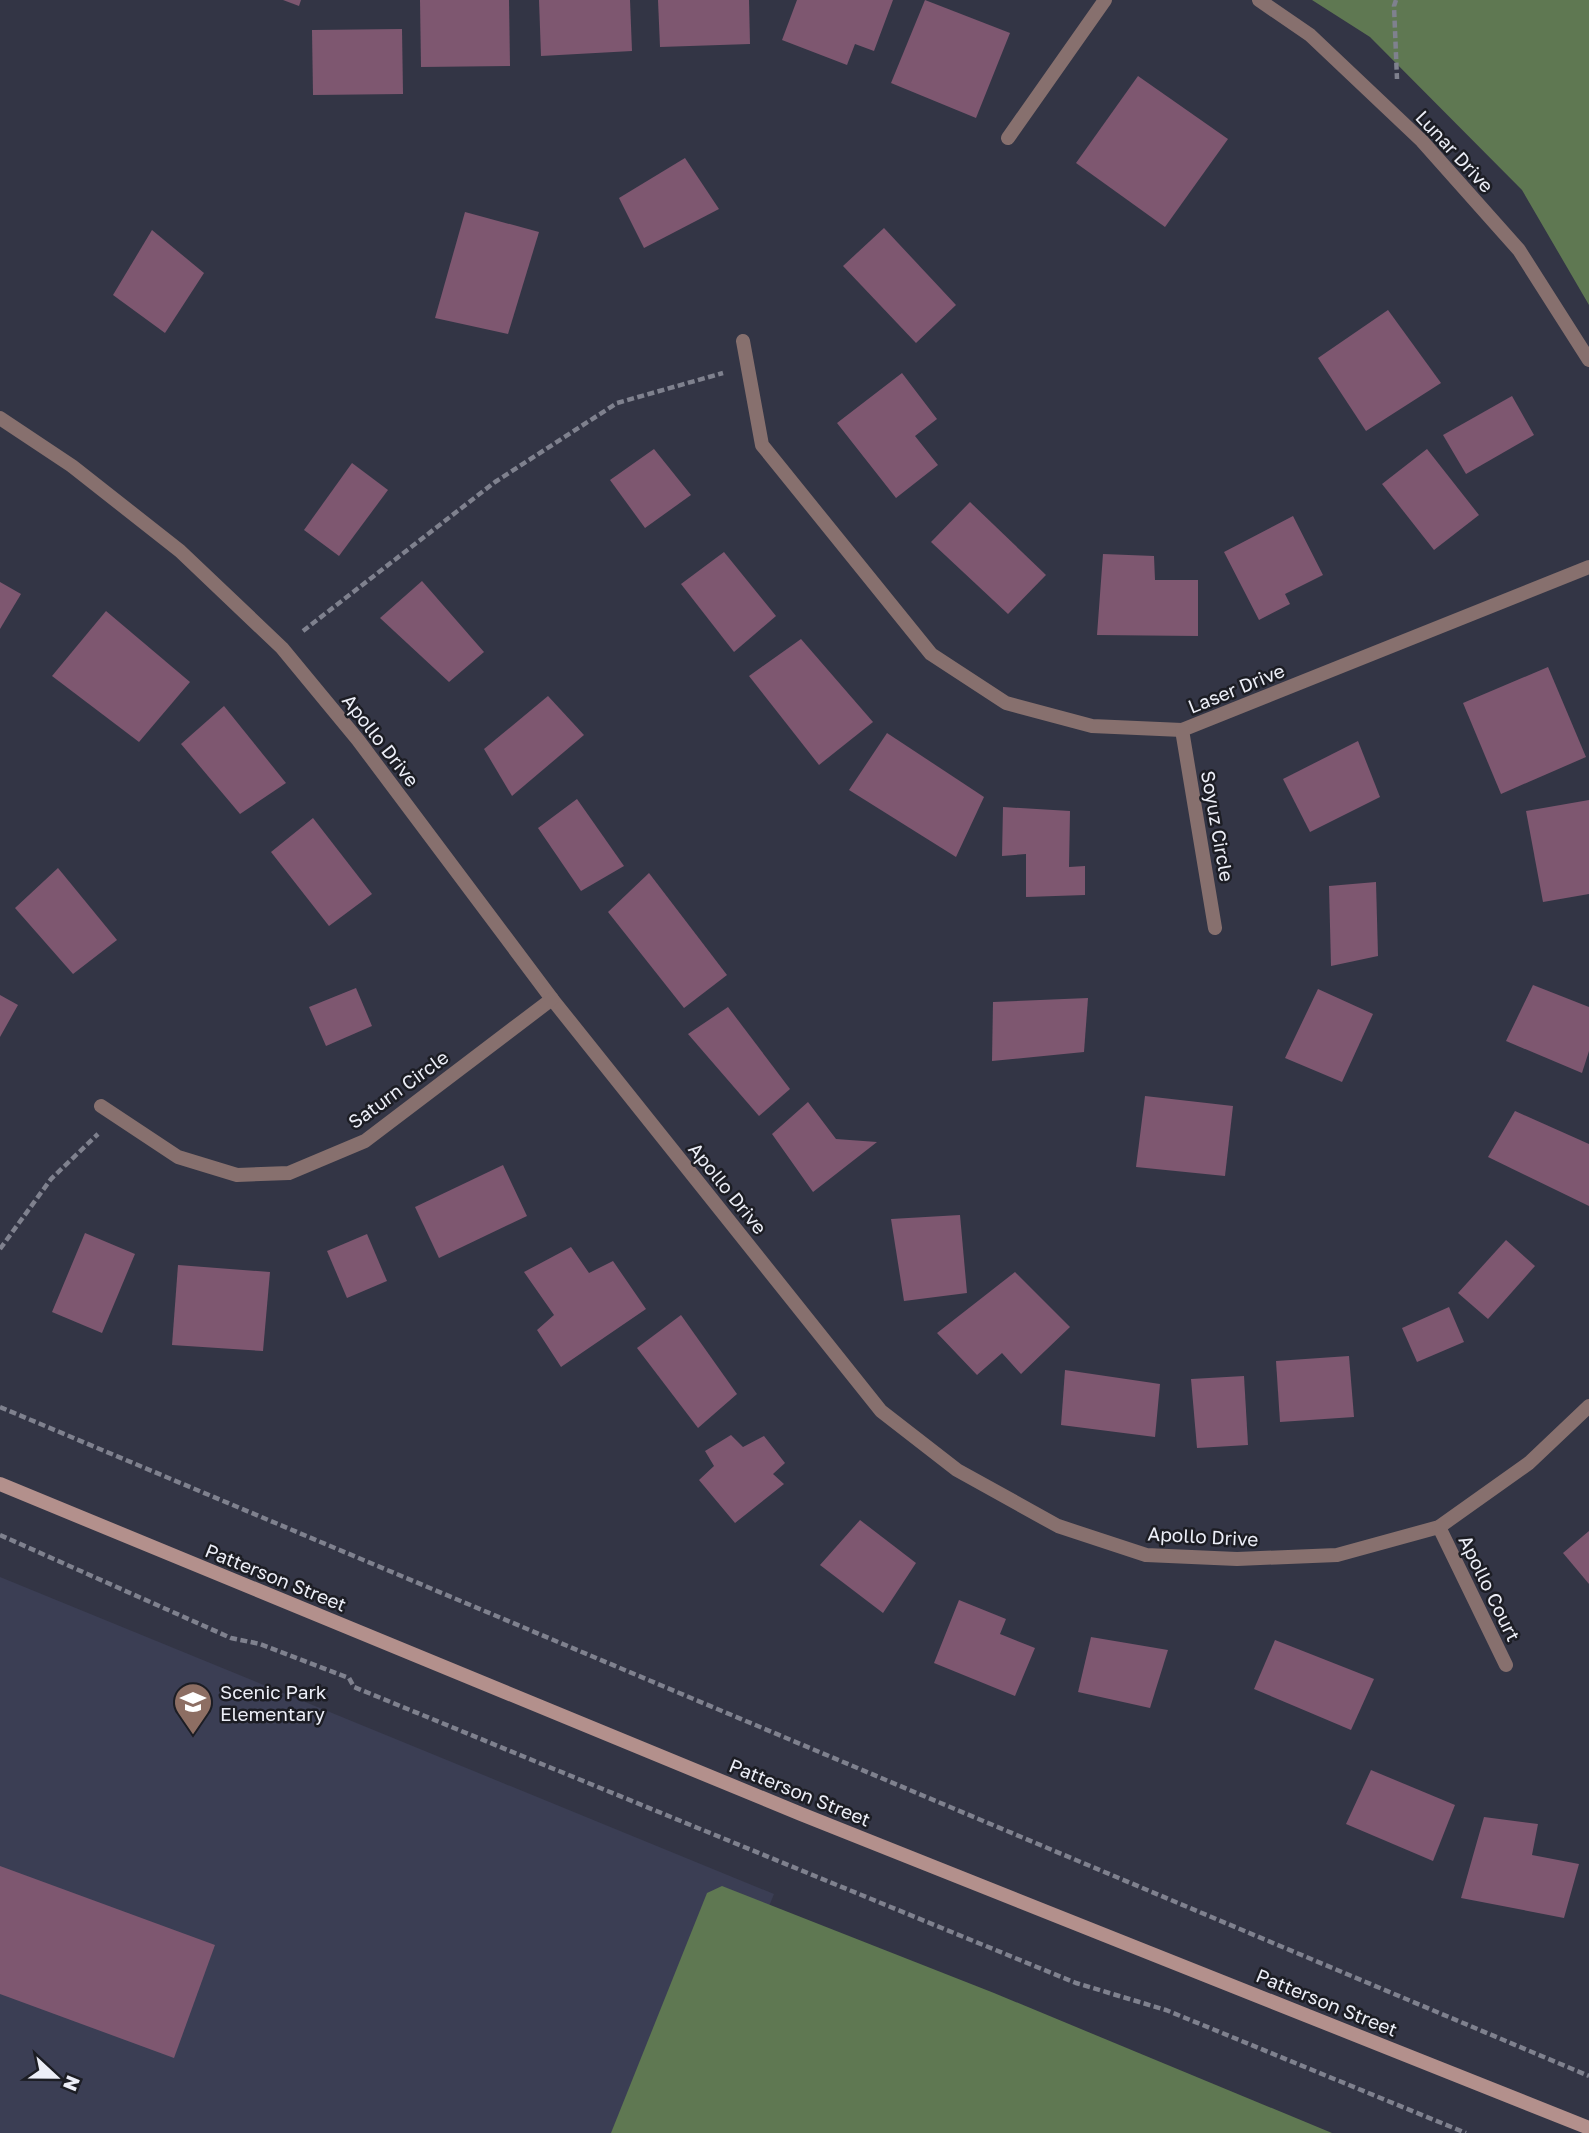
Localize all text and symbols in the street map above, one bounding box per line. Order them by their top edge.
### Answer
street label: Lunar Drive [1411,105,1499,197]
street label: Laser Drive [1184,658,1288,718]
street label: Apollo Drive [338,689,424,791]
street label: Soyuz Circle [1197,769,1239,883]
street label: Saturn Circle [343,1045,453,1133]
street label: Apollo Drive [684,1138,772,1238]
street label: Apollo Drive [1147,1522,1259,1550]
street label: Apollo Court [1454,1531,1526,1645]
street label: Patterson Street [202,1538,350,1616]
place label: Scenic Park Elementary [220,1680,327,1725]
school or university icon: Scenic Park Elementary [172,1681,214,1736]
street label: Patterson Street [726,1753,874,1831]
street label: Patterson Street [1253,1963,1401,2041]
north arrow [21,2042,91,2112]
text: N [59,2073,86,2095]

